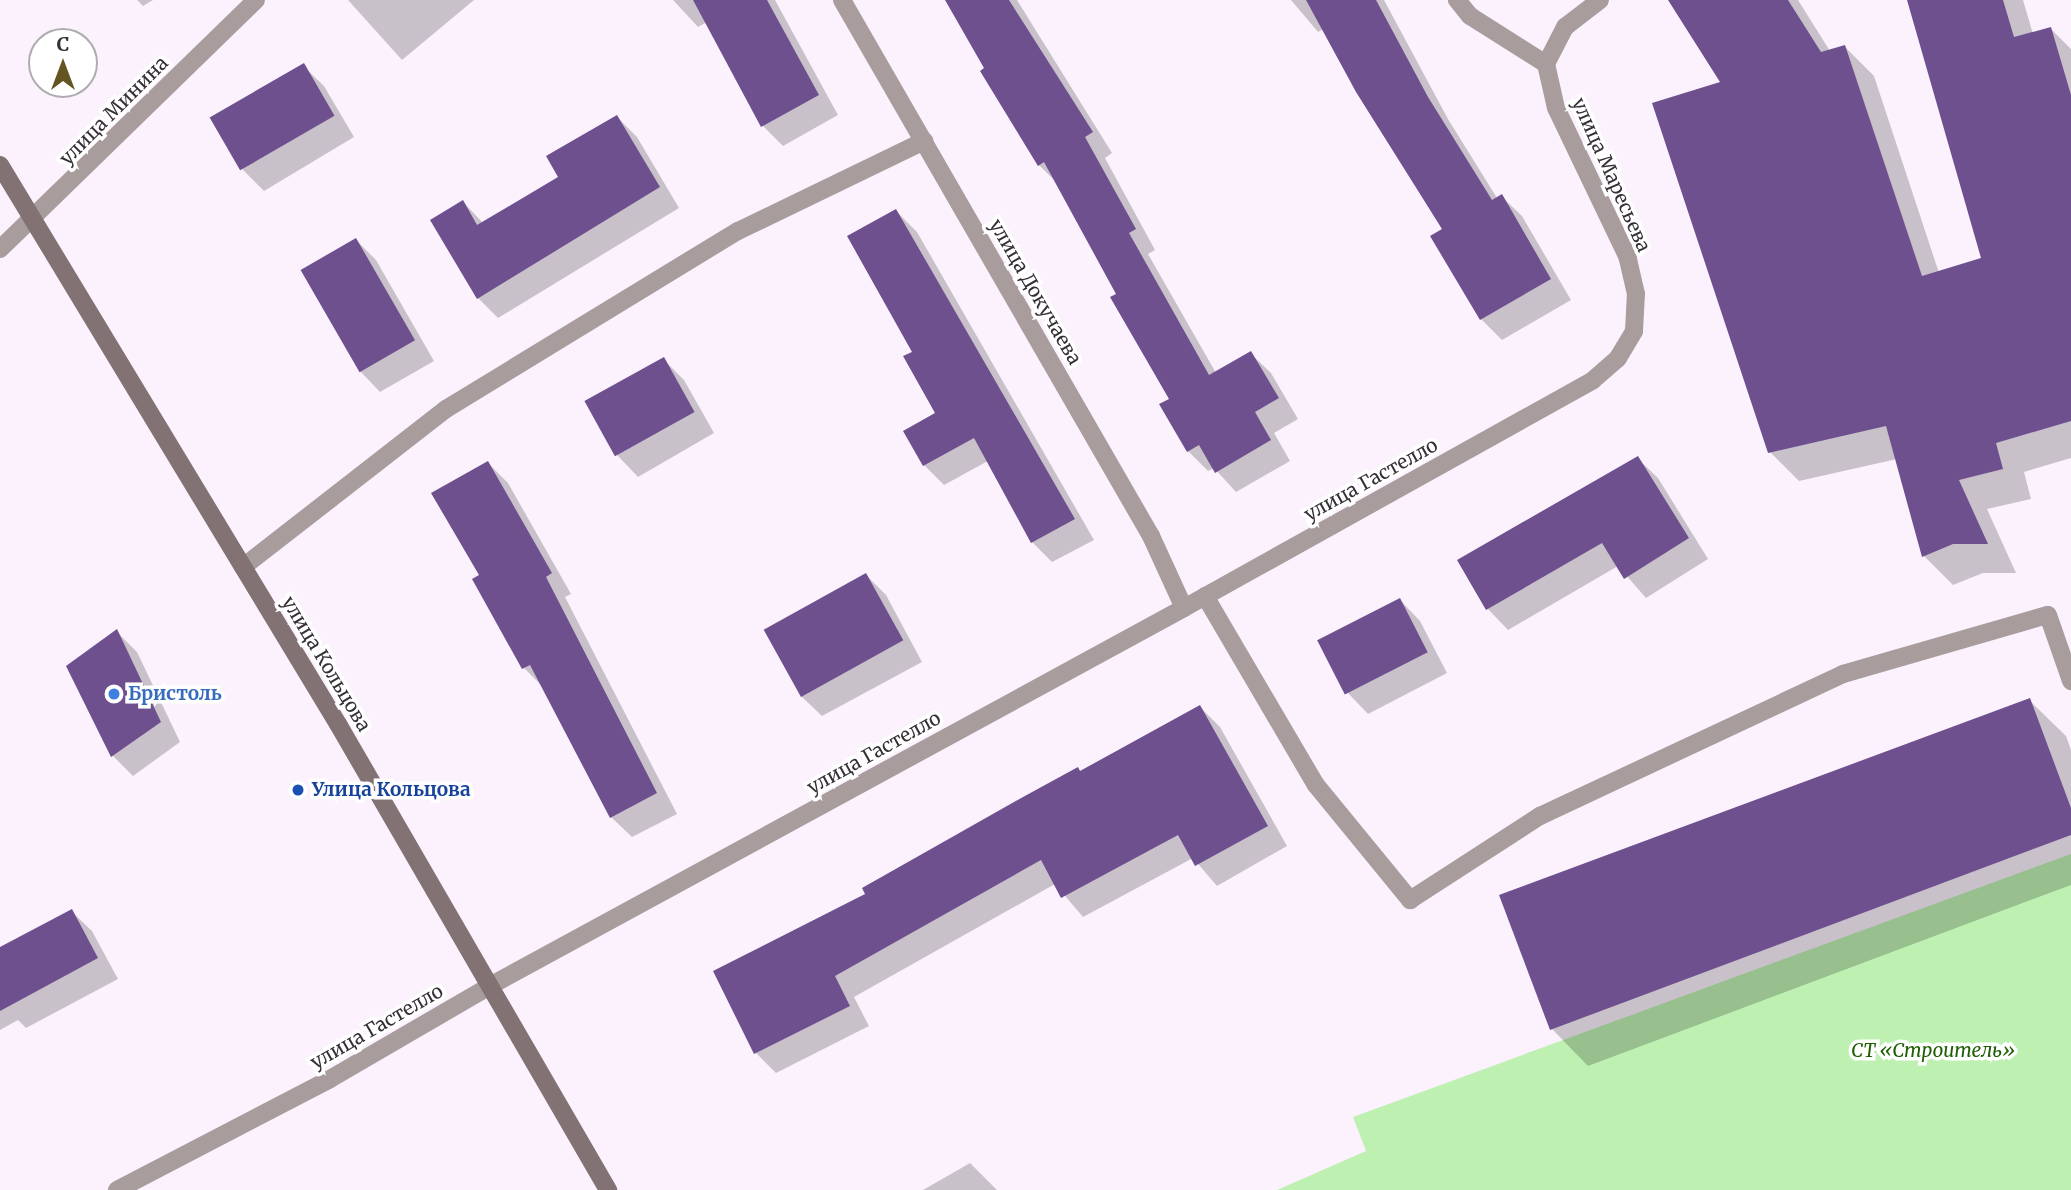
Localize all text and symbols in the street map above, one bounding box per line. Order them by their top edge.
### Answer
north arrow [28,28,98,98]
text: С [57,32,69,56]
street label: улица Минина [55,52,173,170]
street label: улица Маресьева [1567,94,1655,256]
street label: улица Докучаева [984,215,1086,369]
street label: улица Гастелло [1300,434,1442,526]
street label: улица Кольцова [277,592,375,736]
place label: Бристоль [128,683,222,705]
marker: Бристоль [106,686,122,702]
street label: улица Гастелло [803,707,945,799]
place label: Улица Кольцова [312,779,471,801]
marker: Улица Кольцова [290,782,306,798]
street label: улица Гастелло [307,980,447,1074]
park label: СТ «Строитель» [1851,1040,2015,1062]

